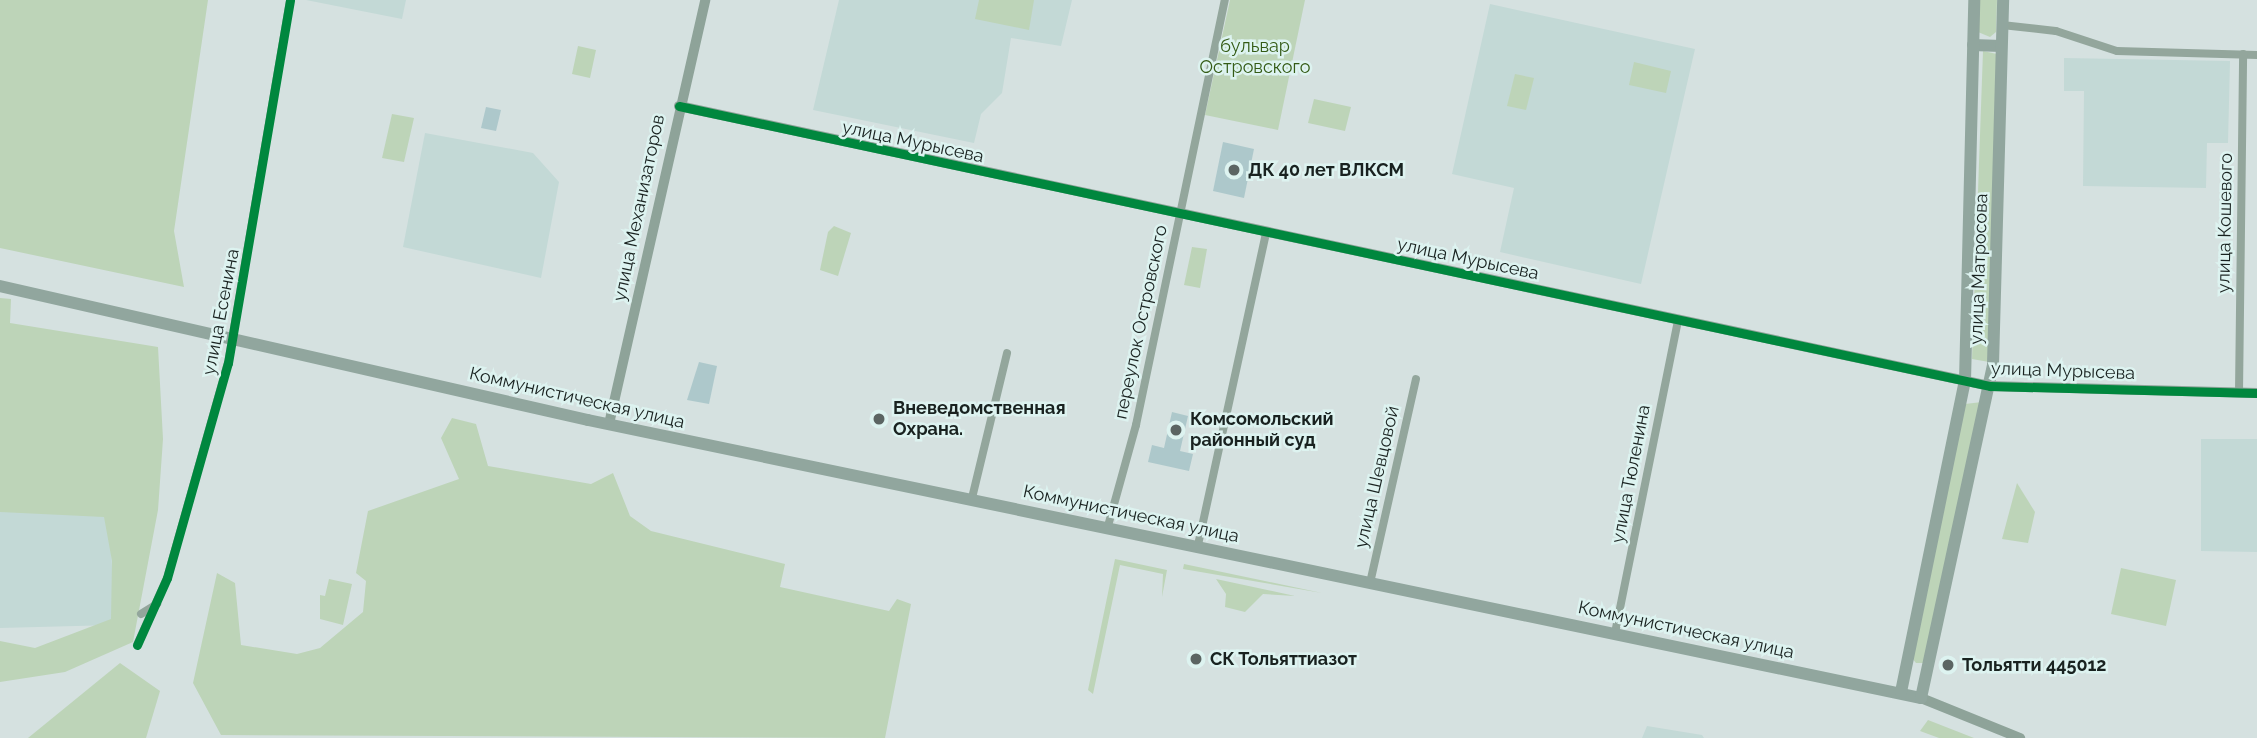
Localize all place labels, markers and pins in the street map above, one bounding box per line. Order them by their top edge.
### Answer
place label: ДК 40 лет ВЛКСМ [1248,159,1404,181]
marker: ДК 40 лет ВЛКСМ [1226,162,1242,178]
place label: Вневедомственная Охрана. [893,398,1065,440]
place label: Комсомольский районный суд [1190,409,1334,452]
marker: Вневедомственная Охрана. [871,411,887,427]
marker: Комсомольский районный суд [1168,422,1184,438]
place label: СК Тольяттиазот [1210,648,1358,670]
marker: СК Тольяттиазот [1188,651,1204,667]
place label: Тольятти 445012 [1962,654,2107,676]
marker: Тольятти 445012 [1940,657,1956,673]

